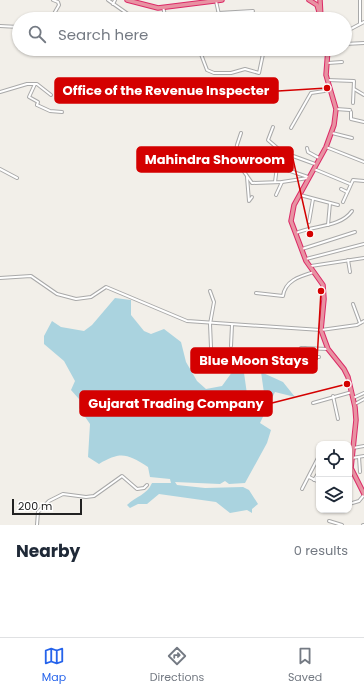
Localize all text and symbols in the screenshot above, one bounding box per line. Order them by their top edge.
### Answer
search box [12,12,352,56]
icon: search [26,23,48,45]
text: Search here [58,24,148,45]
callout: Office of the Revenue Inspecter [55,78,278,103]
text: Office of the Revenue Inspecter [63,81,270,100]
callout: Mahindra Showroom [137,147,293,172]
text: Mahindra Showroom [145,150,285,169]
callout: Blue Moon Stays [191,348,317,373]
text: Blue Moon Stays [199,351,309,370]
callout: Gujarat Trading Company [80,391,272,416]
text: Gujarat Trading Company [88,394,264,413]
map controls [316,441,352,513]
button: locate [316,441,352,477]
button: layers [316,477,352,513]
scale bar [12,497,82,516]
text: 200 m [18,498,52,514]
text: Nearby [16,539,80,563]
text: 0 results [294,541,348,560]
tab: Map [42,645,66,686]
tab: Directions [150,645,204,686]
tab: Saved [288,645,322,686]

